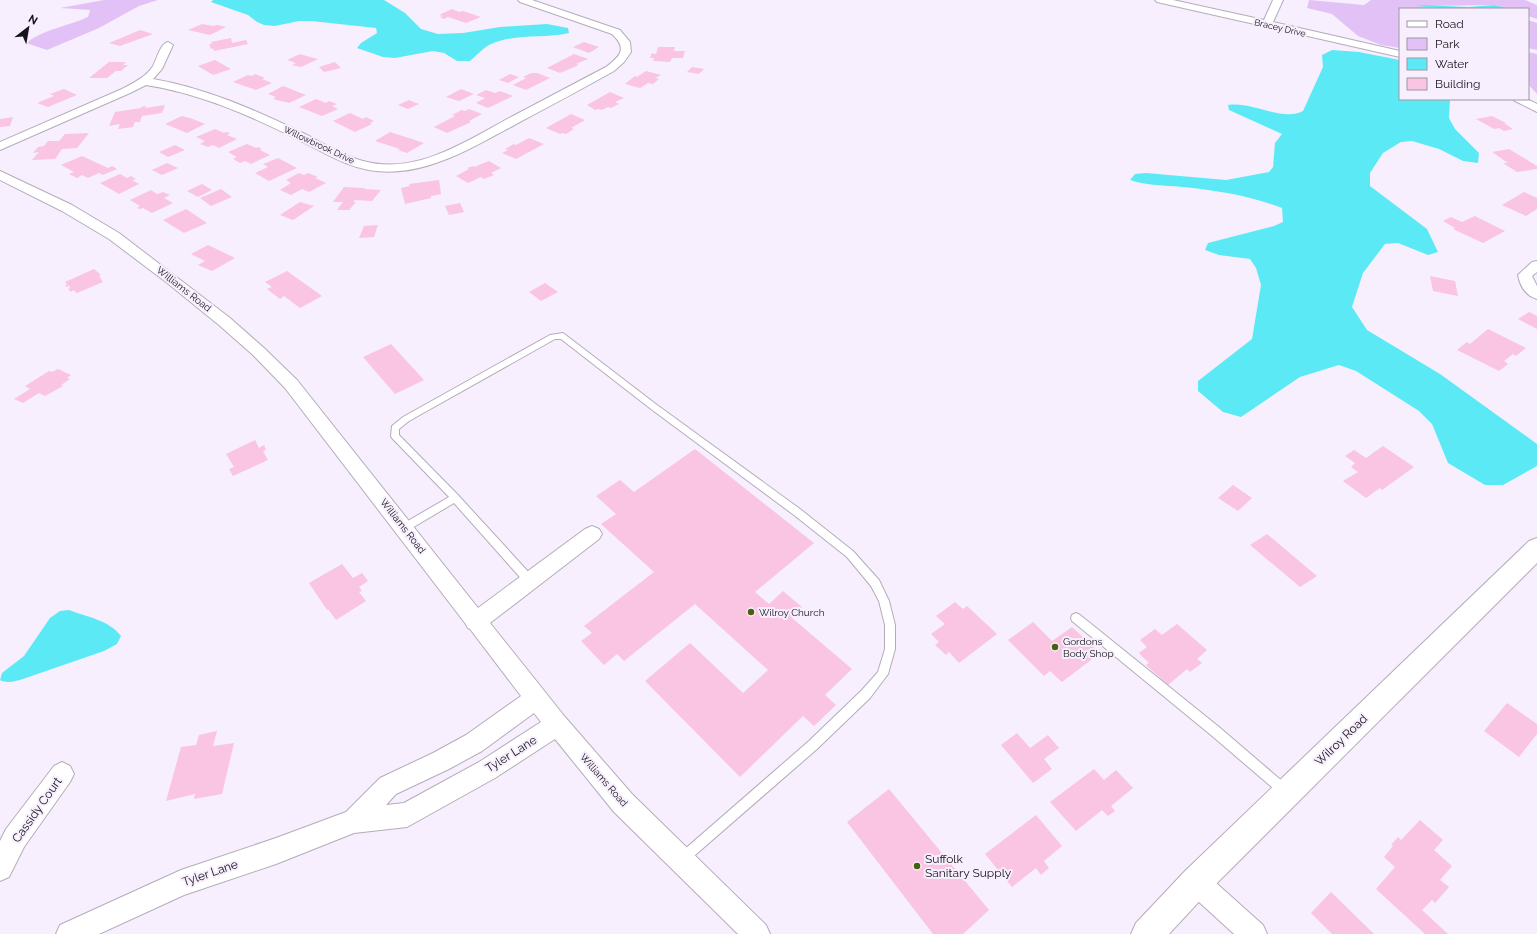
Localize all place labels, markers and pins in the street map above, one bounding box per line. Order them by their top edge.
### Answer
marker: Wilroy Church [746,607,756,617]
place label: Wilroy Church [759,607,825,618]
place label: Gordons Body Shop [1063,636,1114,659]
marker: Gordons Body Shop [1050,642,1060,652]
place label: Suffolk Sanitary Supply [925,852,1012,880]
marker: Suffolk Sanitary Supply [912,861,922,871]

